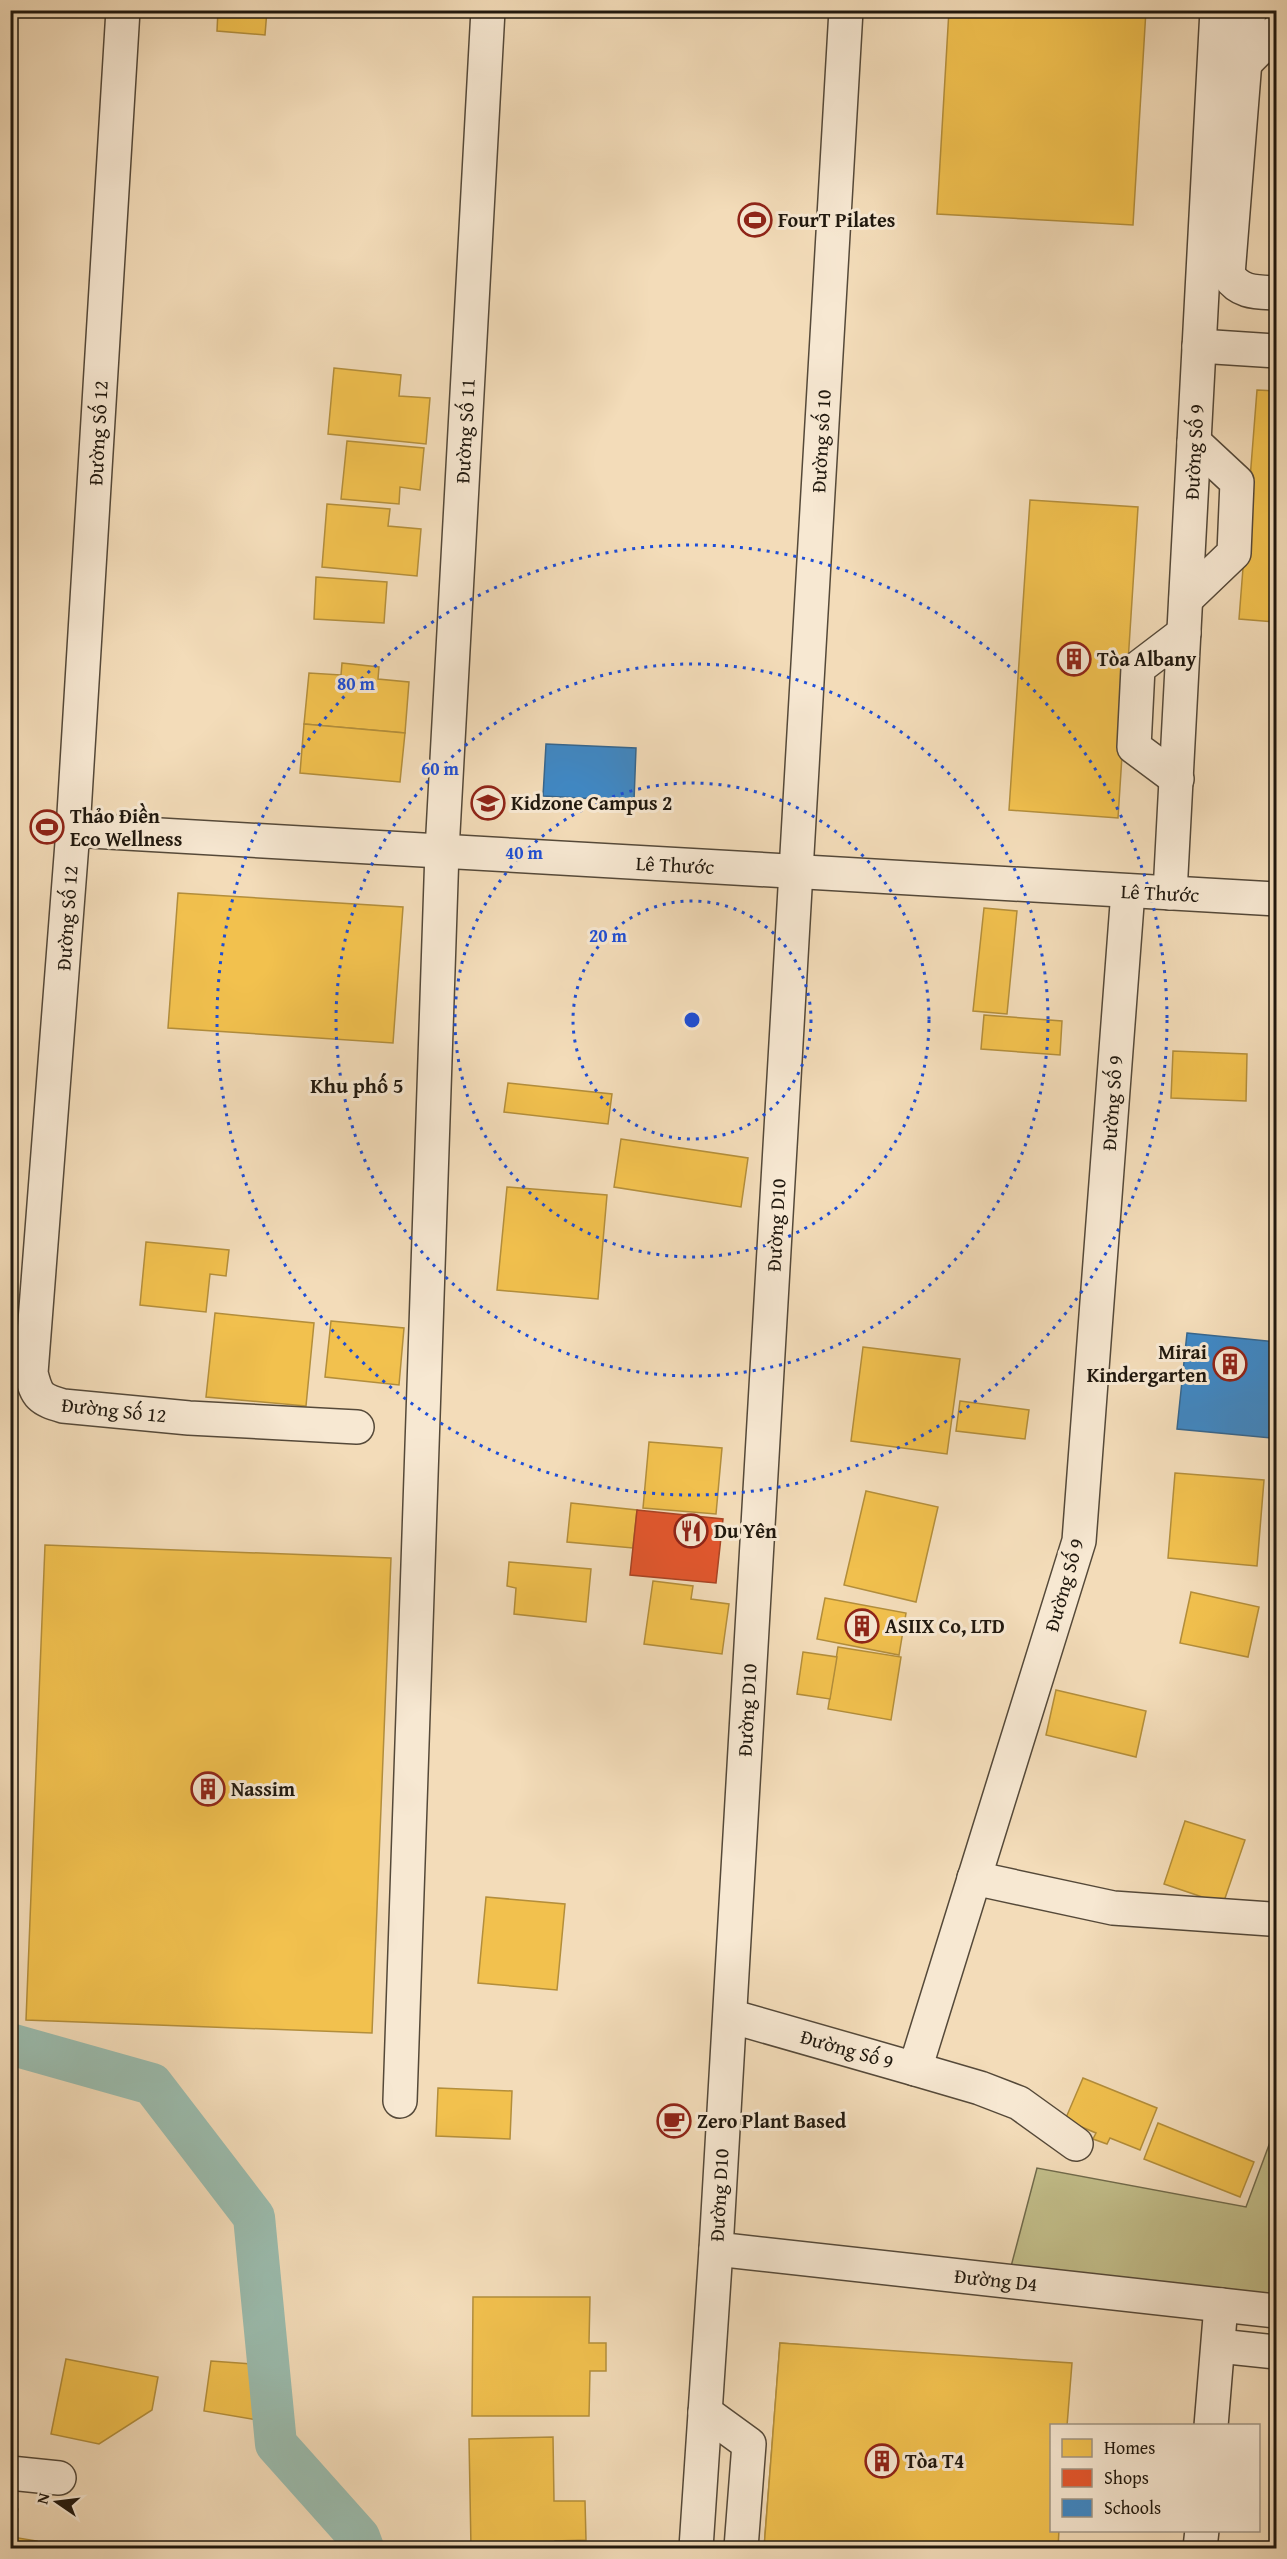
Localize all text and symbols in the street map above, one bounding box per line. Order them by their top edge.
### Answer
sports icon: FourT Pilates [737,202,773,238]
place label: FourT Pilates [778,205,895,234]
street label: Đường Số 11 [447,378,482,484]
street label: Đường Số 12 [80,380,115,486]
street label: Đường số 10 [803,389,838,493]
street label: Đường Số 9 [1177,404,1210,500]
building icon: Tòa Albany [1056,641,1092,677]
place label: Tòa Albany [1097,644,1197,673]
text: 80 m [337,670,376,697]
text: 60 m [421,755,460,782]
school or university icon: Kidzone Campus 2 [470,785,506,821]
place label: Kidzone Campus 2 [511,788,672,817]
place label: Thảo Điền Eco Wellness [70,801,182,853]
sports icon: Thảo Điền Eco Wellness [29,809,65,845]
text: 40 m [505,839,544,866]
street label: Lê Thước [635,848,715,881]
street label: Đường Số 12 [48,865,85,971]
street label: Lê Thước [1120,876,1200,909]
text: 20 m [589,922,628,949]
centre of rings [682,1010,702,1030]
street label: Đường Số 9 [1094,1054,1129,1152]
district label: Khu phố 5 [310,1070,404,1101]
street label: Đường D10 [759,1178,792,1272]
place label: Mirai Kindergarten [1087,1337,1207,1389]
building icon: Mirai Kindergarten [1212,1346,1248,1382]
street label: Đường Số 12 [60,1390,168,1429]
restaurant icon: Du Yên [673,1513,709,1549]
place label: Du Yên [714,1516,777,1545]
street label: Đường Số 9 [1036,1535,1091,1635]
building icon: ASIIX Co, LTD [844,1608,880,1644]
place label: ASIIX Co, LTD [885,1611,1005,1640]
street label: Đường D10 [730,1663,763,1757]
building icon: Nassim [190,1771,226,1807]
place label: Nassim [231,1774,295,1803]
street label: Đường Số 9 [797,2021,897,2076]
cafe icon: Zero Plant Based [656,2103,692,2139]
place label: Zero Plant Based [697,2106,847,2135]
street label: Đường D10 [702,2148,735,2242]
street label: Đường D4 [953,2261,1039,2298]
legend [1050,2424,1260,2532]
text: Homes [1104,2434,1155,2461]
building icon: Tòa T4 [864,2443,900,2479]
place label: Tòa T4 [905,2446,964,2475]
text: Shops [1104,2464,1149,2491]
north arrow [27,2472,87,2532]
text: N [30,2490,55,2506]
text: Schools [1104,2494,1161,2521]

